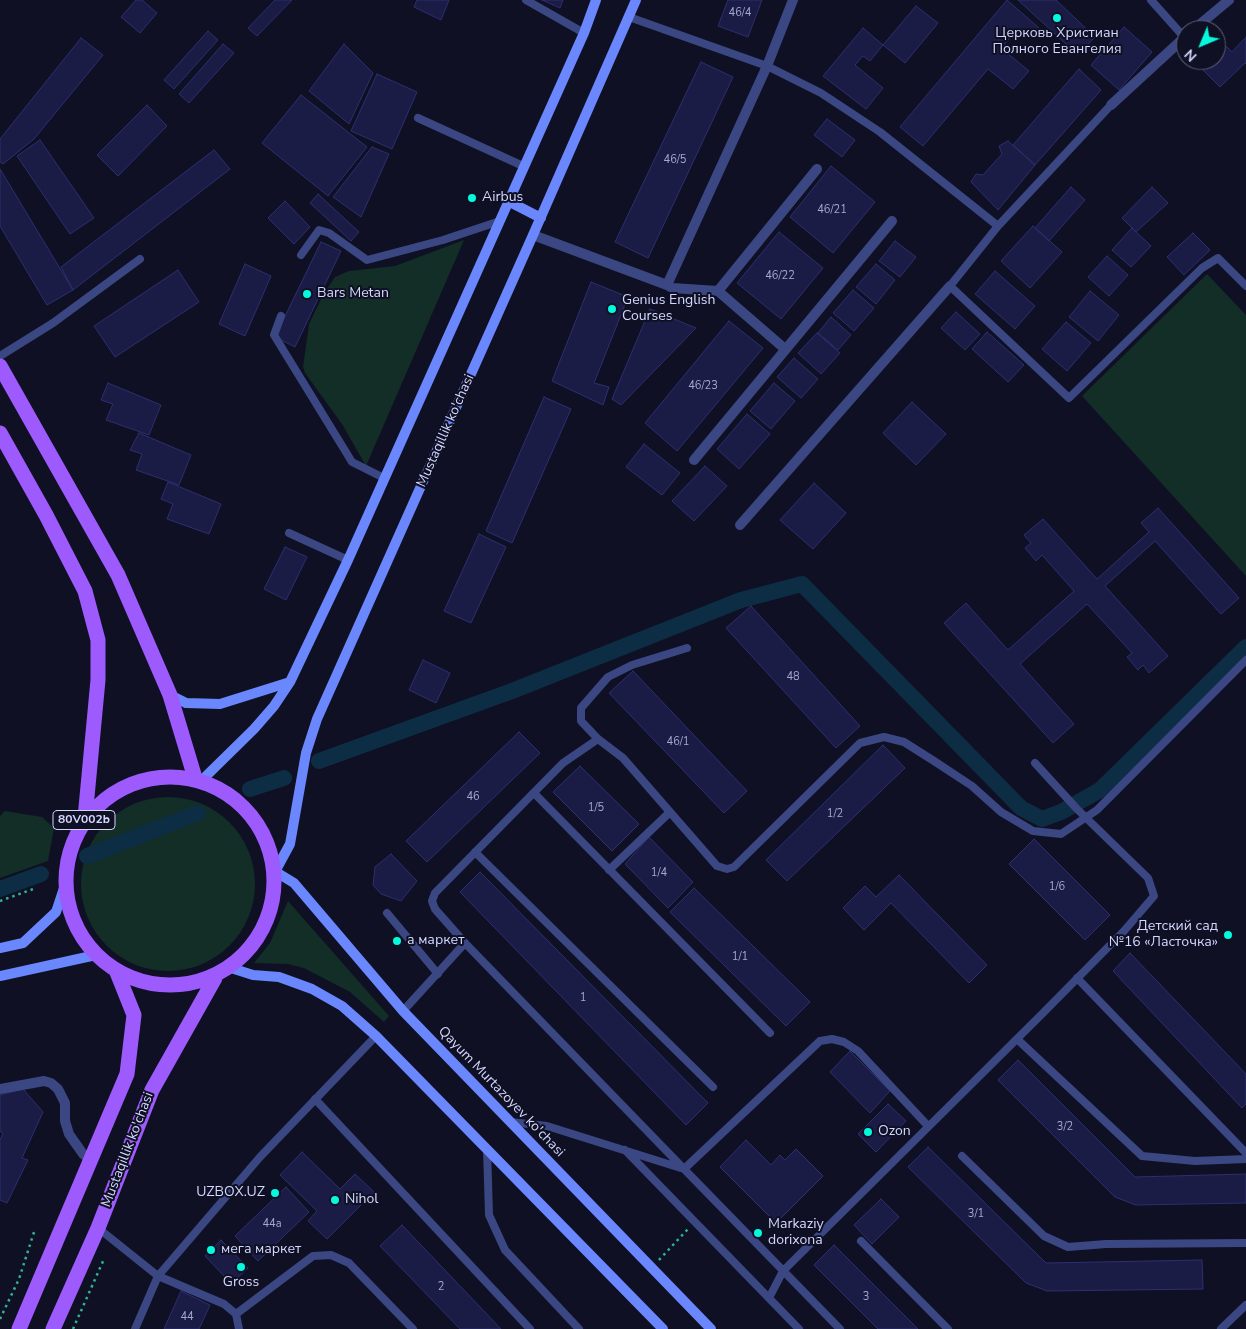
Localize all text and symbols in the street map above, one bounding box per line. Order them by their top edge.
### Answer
house number: 46/4 [729,6,751,20]
marker: Церковь Христиан Полного Евангелия [1051,12,1063,24]
north arrow [1176,20,1226,70]
place label: Церковь Христиан Полного Евангелия [992,26,1122,58]
text: N [1180,45,1201,66]
house number: 46/5 [664,153,686,167]
place label: Airbus [482,190,523,206]
marker: Airbus [466,192,478,204]
house number: 46/21 [817,203,847,217]
house number: 46/22 [765,269,795,283]
place label: Bars Metan [317,286,389,302]
marker: Bars Metan [301,288,313,300]
place label: Genius English Courses [622,293,715,326]
marker: Genius English Courses [606,303,618,315]
street label: Mustaqillik ko'chasi [414,372,478,490]
house number: 46/23 [688,379,718,393]
house number: 48 [786,670,800,684]
house number: 46/1 [667,735,689,749]
house number: 46 [466,790,480,804]
house number: 1/5 [588,801,604,815]
house number: 1/2 [827,807,843,821]
road number: 80V002b [53,810,115,830]
house number: 1/4 [651,866,667,880]
house number: 1/6 [1049,880,1065,894]
place label: Детский сад №16 «Ласточка» [1109,919,1218,952]
marker: Детский сад №16 «Ласточка» [1222,929,1234,941]
place label: а маркет [407,933,464,949]
marker: а маркет [391,935,403,947]
house number: 1/1 [732,950,748,964]
house number: 1 [580,991,586,1005]
street label: Qayum Murtazoyev ko'chasi [434,1023,568,1161]
street label: Mustaqillik ko'chasi [98,1090,158,1210]
house number: 3/2 [1057,1120,1073,1134]
place label: Ozon [878,1124,911,1140]
marker: Ozon [862,1126,874,1138]
place label: UZBOX.UZ [196,1185,265,1201]
marker: UZBOX.UZ [269,1187,281,1199]
place label: Nihol [345,1192,378,1208]
marker: Nihol [329,1194,341,1206]
house number: 3/1 [968,1207,984,1221]
house number: 44a [262,1217,282,1231]
place label: Markaziy dorixona [768,1217,824,1250]
marker: Markaziy dorixona [752,1227,764,1239]
place label: мега маркет [221,1242,301,1258]
marker: мега маркет [205,1244,217,1256]
marker: Gross [235,1261,247,1273]
place label: Gross [223,1275,259,1291]
house number: 2 [438,1280,444,1294]
house number: 3 [863,1290,869,1304]
house number: 44 [180,1310,194,1324]

